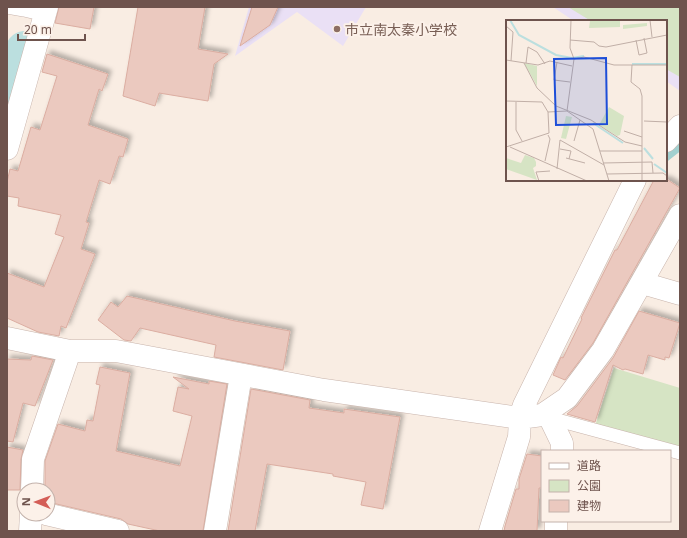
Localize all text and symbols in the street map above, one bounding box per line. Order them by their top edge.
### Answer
scale bar [18,16,85,42]
place label: 市立南太秦小学校 [345,20,457,39]
inset map [506,20,667,181]
text: 20 m [24,21,52,38]
marker: 市立南太秦小学校 [332,24,342,34]
legend [541,450,671,522]
text: 道路 [577,457,601,474]
text: 公園 [577,477,601,494]
north arrow [16,482,56,522]
text: N [18,497,33,506]
text: 建物 [577,497,601,514]

